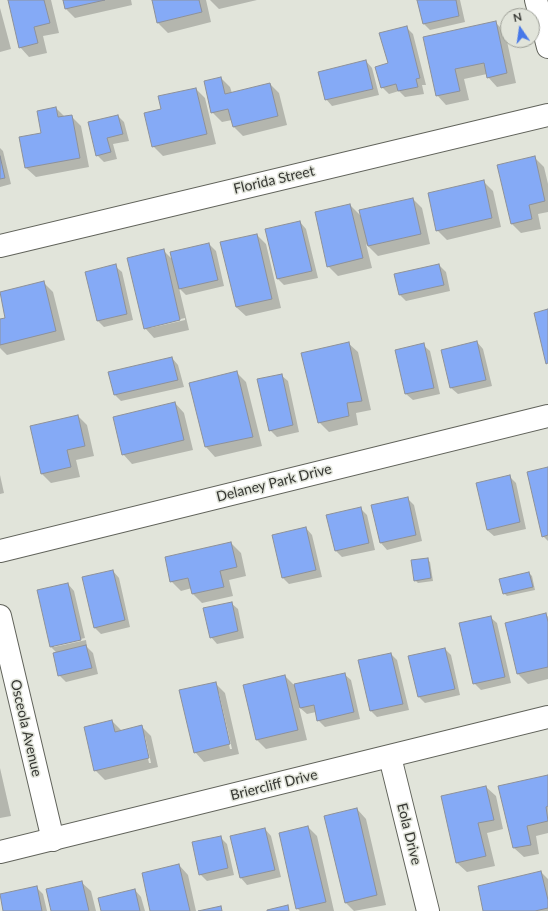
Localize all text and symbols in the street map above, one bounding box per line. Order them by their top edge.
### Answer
north arrow [500,8,540,48]
text: N [512,10,523,24]
street label: Florida Street [232,163,316,197]
street label: Delaney Park Drive [215,461,333,505]
street label: Osceola Avenue [7,678,45,778]
street label: Briercliff Drive [229,766,319,804]
street label: Eola Drive [393,801,425,867]

